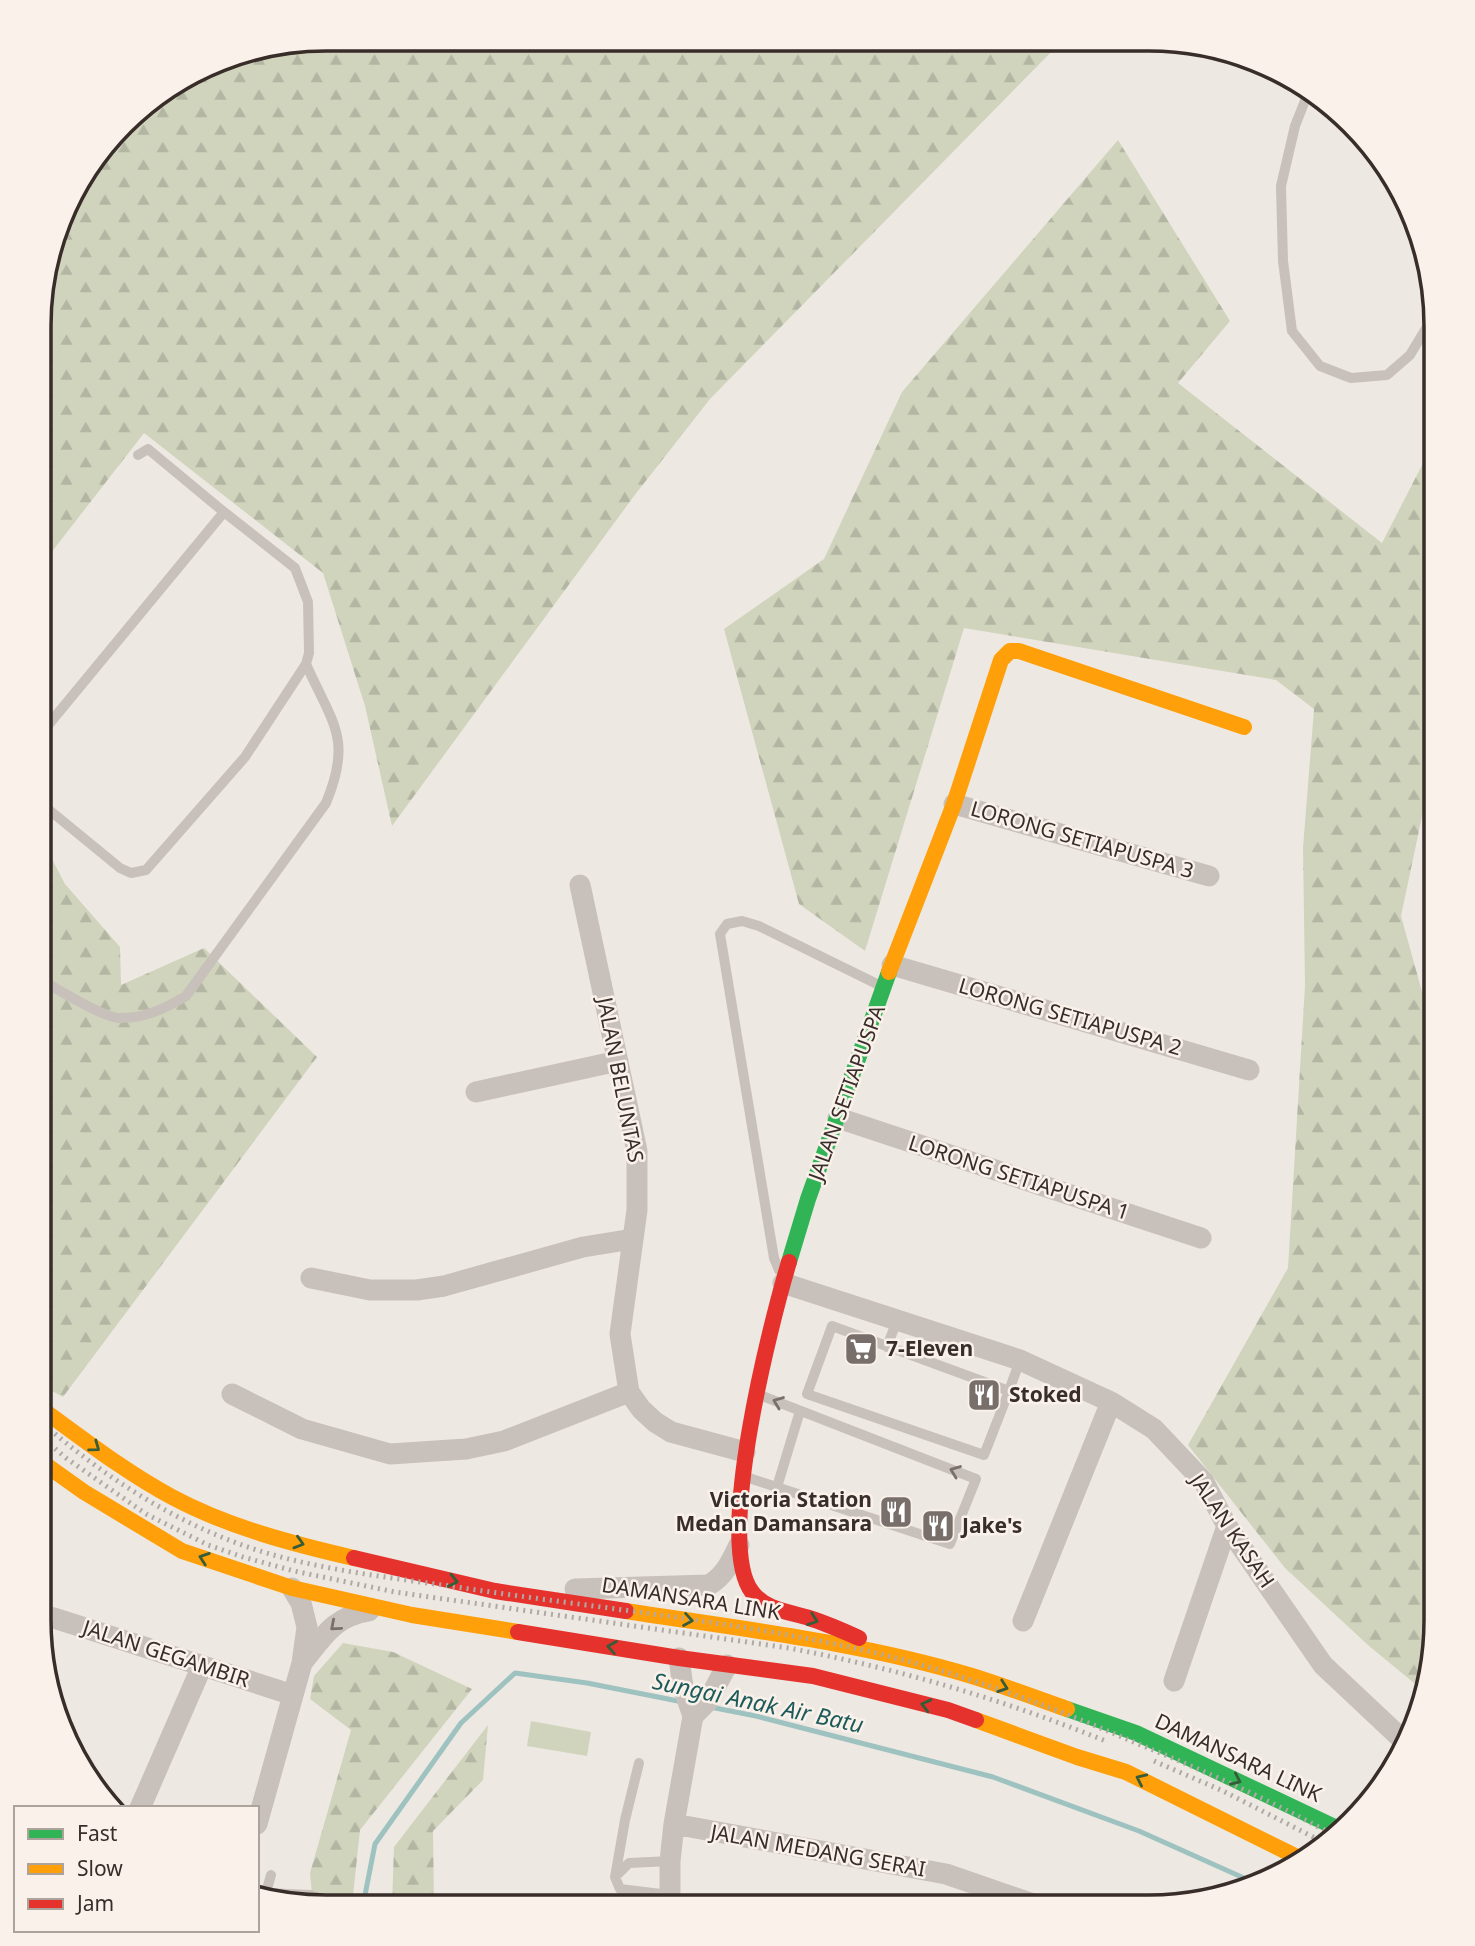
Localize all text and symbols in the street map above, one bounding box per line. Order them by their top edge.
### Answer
street label: LORONG SETIAPUSPA 3 [968,794,1197,884]
street label: LORONG SETIAPUSPA 2 [956,971,1185,1061]
street label: JALAN BELUNTAS [591,993,651,1165]
street label: JALAN SETIAPUSPA [801,1000,891,1186]
street label: LORONG SETIAPUSPA 1 [905,1128,1133,1226]
supermarket icon: 7-Eleven [842,1330,880,1368]
place label: 7-Eleven [886,1334,973,1362]
restaurant icon: Stoked [965,1376,1003,1414]
place label: Stoked [1009,1380,1082,1408]
one-way arrow [773,1397,785,1411]
one-way arrow [87,1439,100,1451]
one-way arrow [949,1465,961,1479]
street label: JALAN KASAH [1183,1466,1281,1593]
place label: Victoria Station Medan Damansara [675,1485,872,1537]
restaurant icon: Victoria Station Medan Damansara [877,1493,915,1531]
restaurant icon: Jake's [919,1507,957,1545]
place label: Jake's [960,1511,1022,1539]
one-way arrow [292,1535,304,1550]
one-way arrow [198,1552,211,1566]
street label: DAMANSARA LINK [600,1570,783,1626]
one-way arrow [447,1573,459,1587]
one-way arrow [806,1611,818,1625]
street label: JALAN GEGAMBIR [78,1612,253,1693]
one-way arrow [682,1612,694,1627]
one-way arrow [330,1618,343,1630]
one-way arrow [606,1640,618,1655]
water label: Sungai Anak Air Batu [650,1664,867,1740]
one-way arrow [996,1679,1008,1693]
one-way arrow [920,1699,932,1713]
street label: DAMANSARA LINK [1151,1706,1326,1808]
one-way arrow [1229,1772,1242,1786]
one-way arrow [1136,1773,1148,1787]
legend [14,1806,259,1932]
street label: JALAN MEDANG SERAI [707,1817,928,1883]
text: Fast [77,1819,118,1847]
text: Slow [77,1854,123,1882]
text: Jam [75,1889,114,1917]

